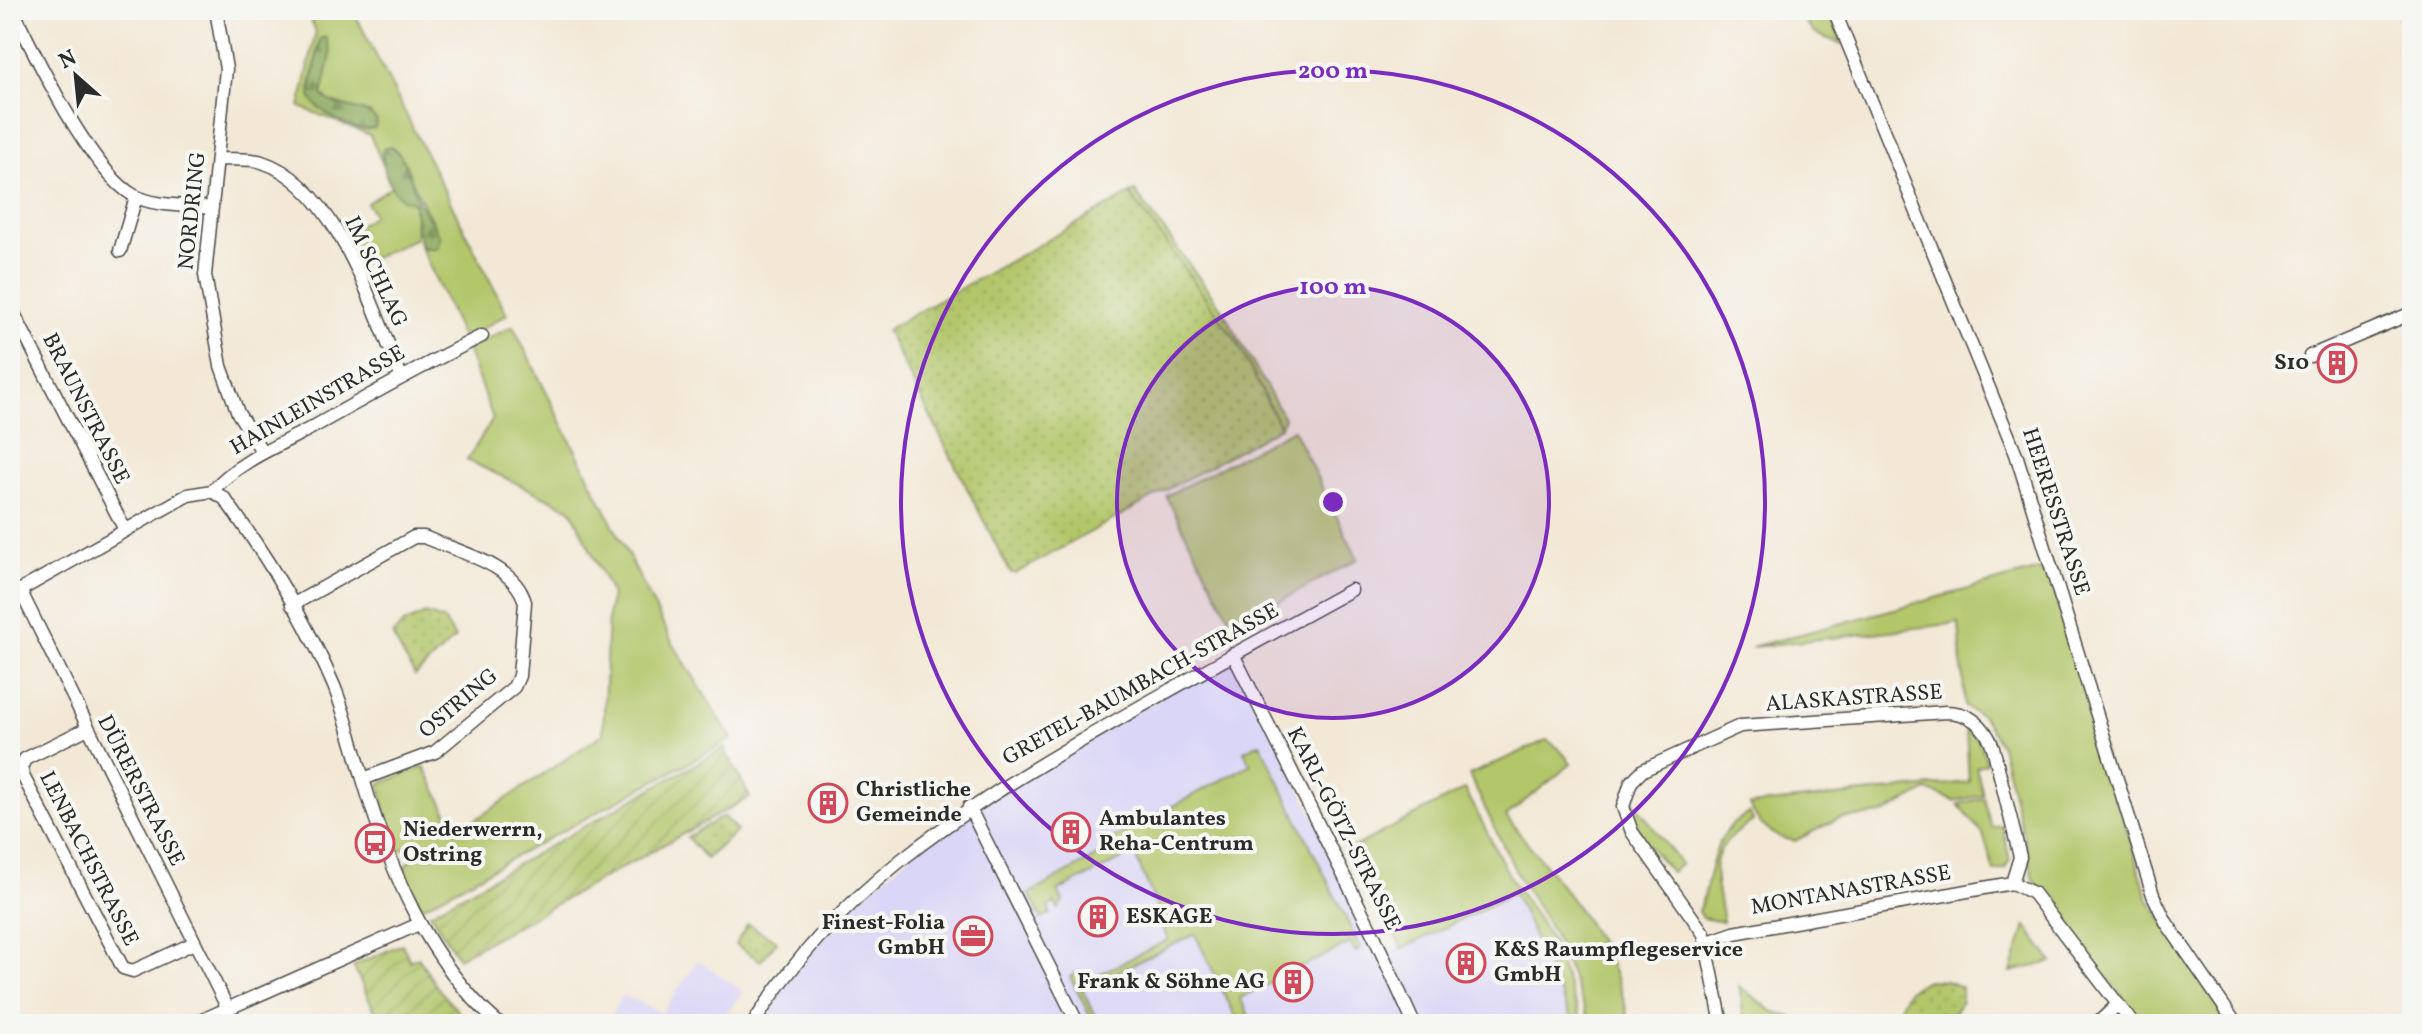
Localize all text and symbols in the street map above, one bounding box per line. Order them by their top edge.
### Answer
north arrow [36,36,116,116]
text: N [54,43,82,78]
text: 200 m [1298,55,1368,89]
street label: NORDRING [171,150,215,272]
street label: IM SCHLAG [336,211,414,333]
text: 100 m [1299,271,1367,305]
street label: BRAUNSTRASSE [33,328,137,490]
street label: HAINLEINSTRASSE [225,338,411,464]
building icon: S10 [2316,342,2358,384]
place label: S10 [2274,348,2309,379]
street label: HEERESSTRASSE [2013,424,2097,600]
centre of rings [1319,488,1347,516]
street label: GRETEL-BAUMBACH-STRASSE [997,596,1285,774]
street label: OSTRING [413,662,505,746]
street label: ALASKASTRASSE [1764,677,1944,721]
street label: DÜRERSTRASSE [89,710,191,872]
street label: KARL-GÖTZ-STRASSE [1278,722,1408,936]
street label: LENBACHSTRASSE [30,766,146,952]
place label: Christliche Gemeinde [856,775,971,831]
building icon: Christliche Gemeinde [807,782,849,824]
place label: Ambulantes Reha-Centrum [1099,804,1254,860]
building icon: Ambulantes Reha-Centrum [1050,811,1092,853]
place label: Niederwerrn, Ostring [403,815,543,871]
bus stop icon: Niederwerrn, Ostring [354,822,396,864]
street label: MONTANASTRASSE [1749,858,1953,924]
building icon: ESKAGE [1077,896,1119,938]
place label: ESKAGE [1126,902,1213,933]
place label: Finest-Folia GmbH [822,908,945,964]
office icon: Finest-Folia GmbH [952,915,994,957]
place label: K&S Raumpflegeservice GmbH [1494,935,1743,991]
building icon: K&S Raumpflegeservice GmbH [1445,942,1487,984]
building icon: Frank & Söhne AG [1272,961,1314,1003]
place label: Frank & Söhne AG [1077,967,1265,998]

